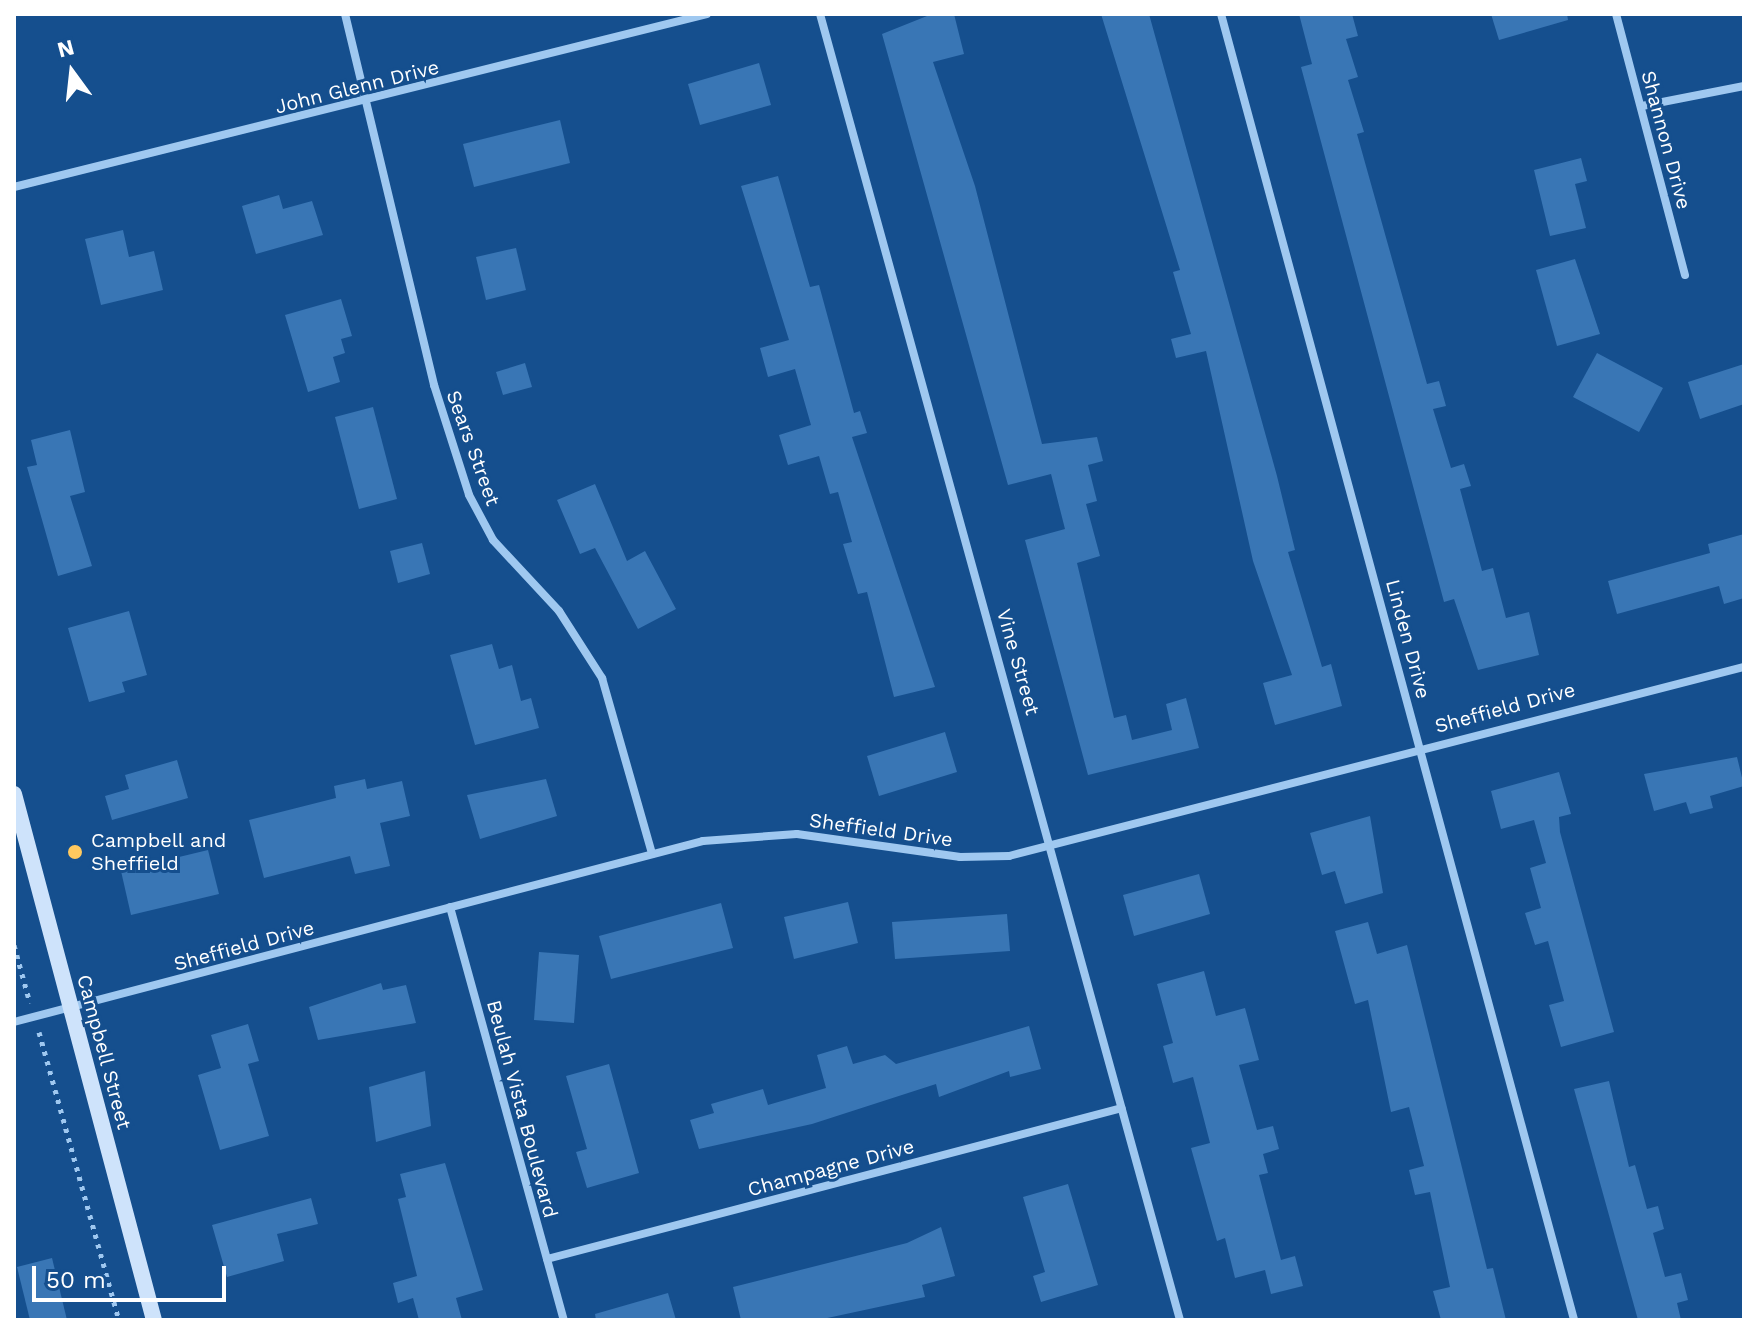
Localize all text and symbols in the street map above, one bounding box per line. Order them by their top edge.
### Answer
north arrow [32,32,112,112]
text: N [55,34,77,63]
street label: John Glenn Drive [272,55,442,119]
street label: Shannon Drive [1636,68,1696,212]
street label: Sears Street [441,387,505,509]
street label: Linden Drive [1381,577,1435,701]
street label: Vine Street [991,606,1045,718]
street label: Sheffield Drive [1432,678,1578,738]
street label: Sheffield Drive [808,808,954,852]
place label: Campbell and Sheffield [91,828,227,875]
marker: Campbell and Sheffield [66,843,84,861]
street label: Sheffield Drive [171,916,317,976]
street label: Campbell Street [72,972,136,1132]
street label: Beulah Vista Boulevard [481,997,563,1221]
street label: Champagne Drive [745,1134,917,1202]
scale bar [36,1250,230,1300]
text: 50 m [46,1266,106,1294]

